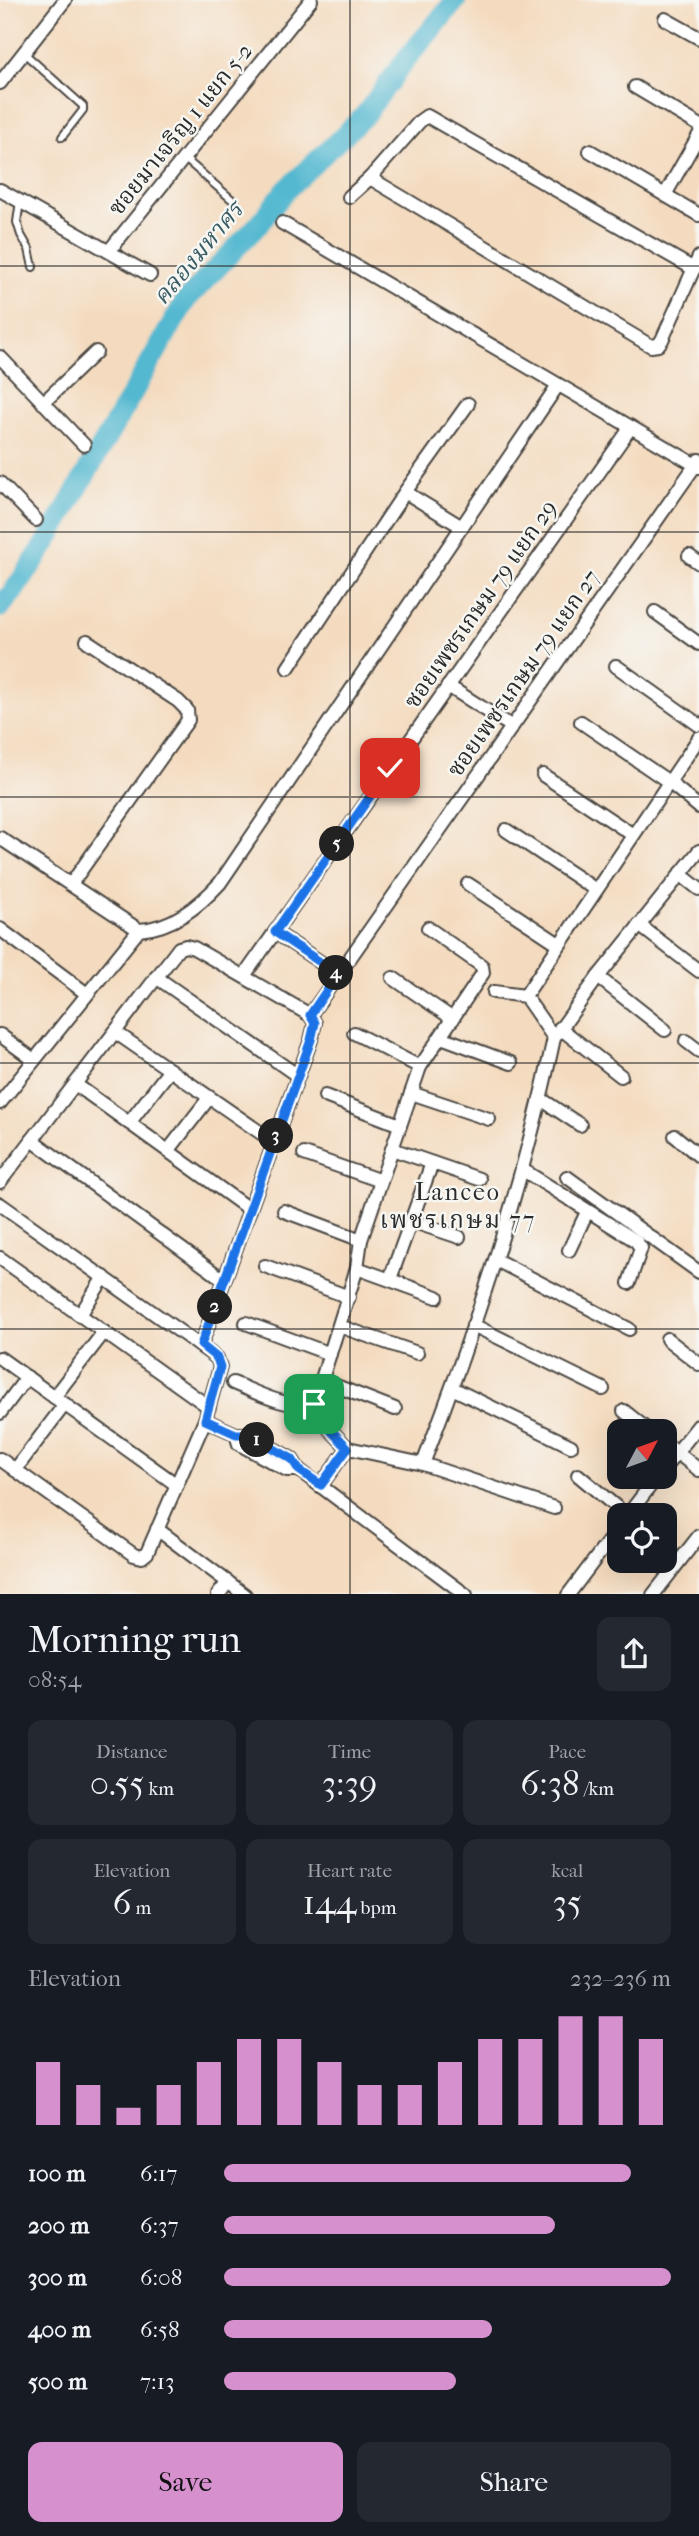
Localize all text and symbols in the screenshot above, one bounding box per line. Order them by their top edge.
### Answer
street label: ซอยมาเจริญ 1 แยก 5-2 [103,38,258,221]
water label: คลองมหาศร [147,194,250,310]
street label: ซอยเพชรเกษม 79 แยก 29 [398,495,562,713]
street label: ซอยเพชรเกษม 79 แยก 27 [442,565,605,782]
pin [360,738,420,798]
icon: check [371,749,409,787]
pin: 5 [320,826,354,862]
text: 5 [332,832,341,854]
pin: 4 [318,956,354,990]
text: 4 [330,961,341,983]
pin: 3 [258,1118,294,1154]
text: 3 [272,1124,279,1146]
district label: Lanceo เพชรเกษม 77 [380,1178,536,1234]
pin: 2 [198,1290,232,1324]
text: 2 [210,1295,219,1317]
pin [284,1374,344,1434]
icon: arrive [295,1385,333,1423]
north arrow [607,1419,677,1489]
map controls [607,1419,677,1573]
pin: 1 [240,1422,274,1458]
text: 1 [253,1428,260,1450]
button: locate [607,1503,677,1573]
text: Morning run [28,1617,241,1662]
button: share [597,1617,671,1691]
text: 08:54 [28,1666,81,1693]
text: Distance [96,1741,168,1763]
text: Time [328,1741,371,1763]
text: Pace [548,1741,586,1763]
text: 0.55 [90,1763,144,1804]
text: 3:39 [322,1763,377,1804]
text: 6:38 [520,1763,580,1804]
text: km [144,1778,174,1800]
text: /km [580,1778,614,1800]
text: Elevation [93,1860,170,1882]
text: Heart rate [307,1860,392,1882]
text: kcal [551,1860,583,1882]
text: 6 [112,1882,131,1923]
text: 144 [302,1882,356,1923]
text: 35 [552,1882,582,1923]
text: m [131,1897,151,1919]
text: bpm [356,1897,397,1919]
text: Elevation [28,1965,121,1992]
text: 232–236 m [570,1965,671,1992]
text: 100 m [28,2160,86,2187]
text: 6:17 [140,2160,177,2187]
text: 200 m [28,2212,89,2239]
text: 6:37 [140,2212,179,2239]
text: 300 m [28,2264,87,2291]
text: 6:08 [140,2264,182,2291]
text: 400 m [28,2316,91,2343]
text: 6:58 [140,2316,180,2343]
text: 500 m [28,2368,87,2395]
text: 7:13 [140,2368,174,2395]
button: Save [28,2442,343,2522]
button: Share [357,2442,671,2522]

